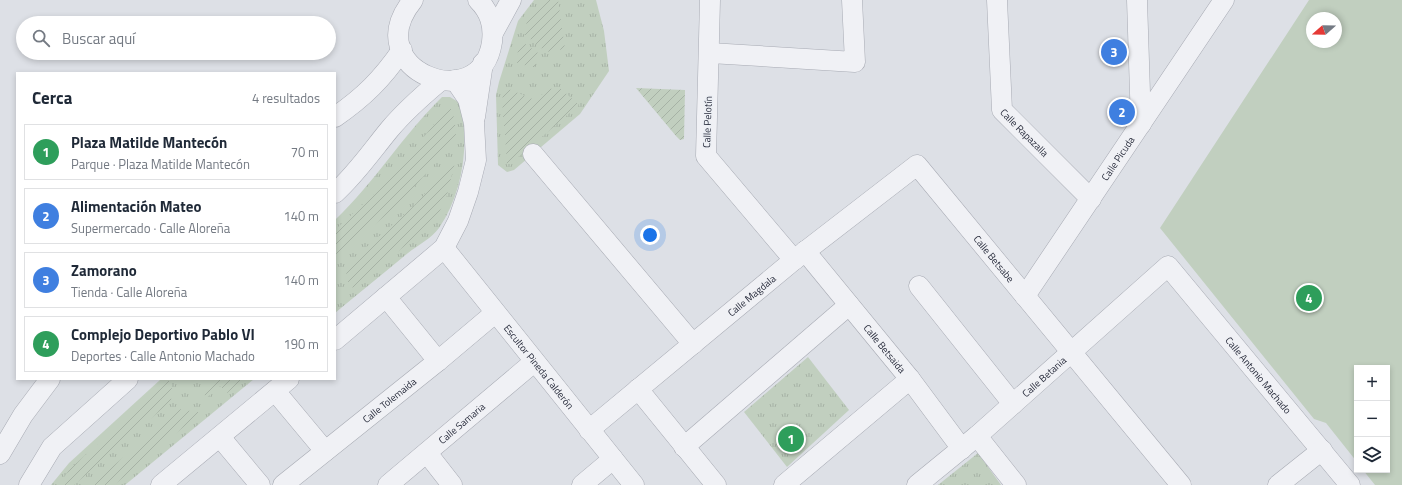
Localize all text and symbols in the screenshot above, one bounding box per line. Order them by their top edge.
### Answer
north arrow [1306,12,1342,48]
search box [16,16,336,60]
icon: search [30,27,52,49]
text: Buscar aquí [62,27,135,50]
pin: 3 [1101,37,1127,67]
text: Cerca [32,85,72,111]
text: 4 resultados [252,88,320,108]
street label: Calle Pelotín [699,96,716,148]
pin: 2 [1109,97,1135,127]
street label: Calle Rapazalla [997,105,1052,160]
text: Plaza Matilde Mantecón [71,131,227,154]
street label: Calle Picuda [1098,133,1138,184]
text: 1 [42,142,50,162]
text: 70 m [291,142,319,162]
text: Parque · Plaza Matilde Mantecón [71,154,250,174]
text: Alimentación Mateo [71,195,201,218]
text: 2 [42,206,50,226]
text: 140 m [283,206,319,226]
text: Supermercado · Calle Aloreña [71,218,230,238]
your location [640,225,660,245]
street label: Calle Betsabe [970,232,1018,286]
text: Zamorano [71,259,137,282]
text: 3 [42,270,50,290]
text: 140 m [283,270,319,290]
street label: Calle Magdala [724,271,779,320]
text: Tienda · Calle Aloreña [71,282,187,302]
pin: 4 [1296,283,1322,313]
street label: Escultor Pineda Calderón [500,321,577,413]
street label: Calle Betsaida [860,321,909,376]
text: Complejo Deportivo Pablo VI [71,323,255,346]
text: 4 [42,334,50,354]
text: 190 m [283,334,319,354]
street label: Calle Antonio Machado [1222,334,1295,417]
text: Deportes · Calle Antonio Machado [71,346,255,366]
street label: Calle Betania [1019,353,1070,401]
map controls [1354,365,1390,473]
button: + [1354,365,1390,401]
street label: Calle Tolemaida [359,374,420,427]
street label: Calle Samaria [435,399,488,448]
button: − [1354,401,1390,437]
pin: 1 [778,424,804,454]
button: layers [1354,437,1390,473]

